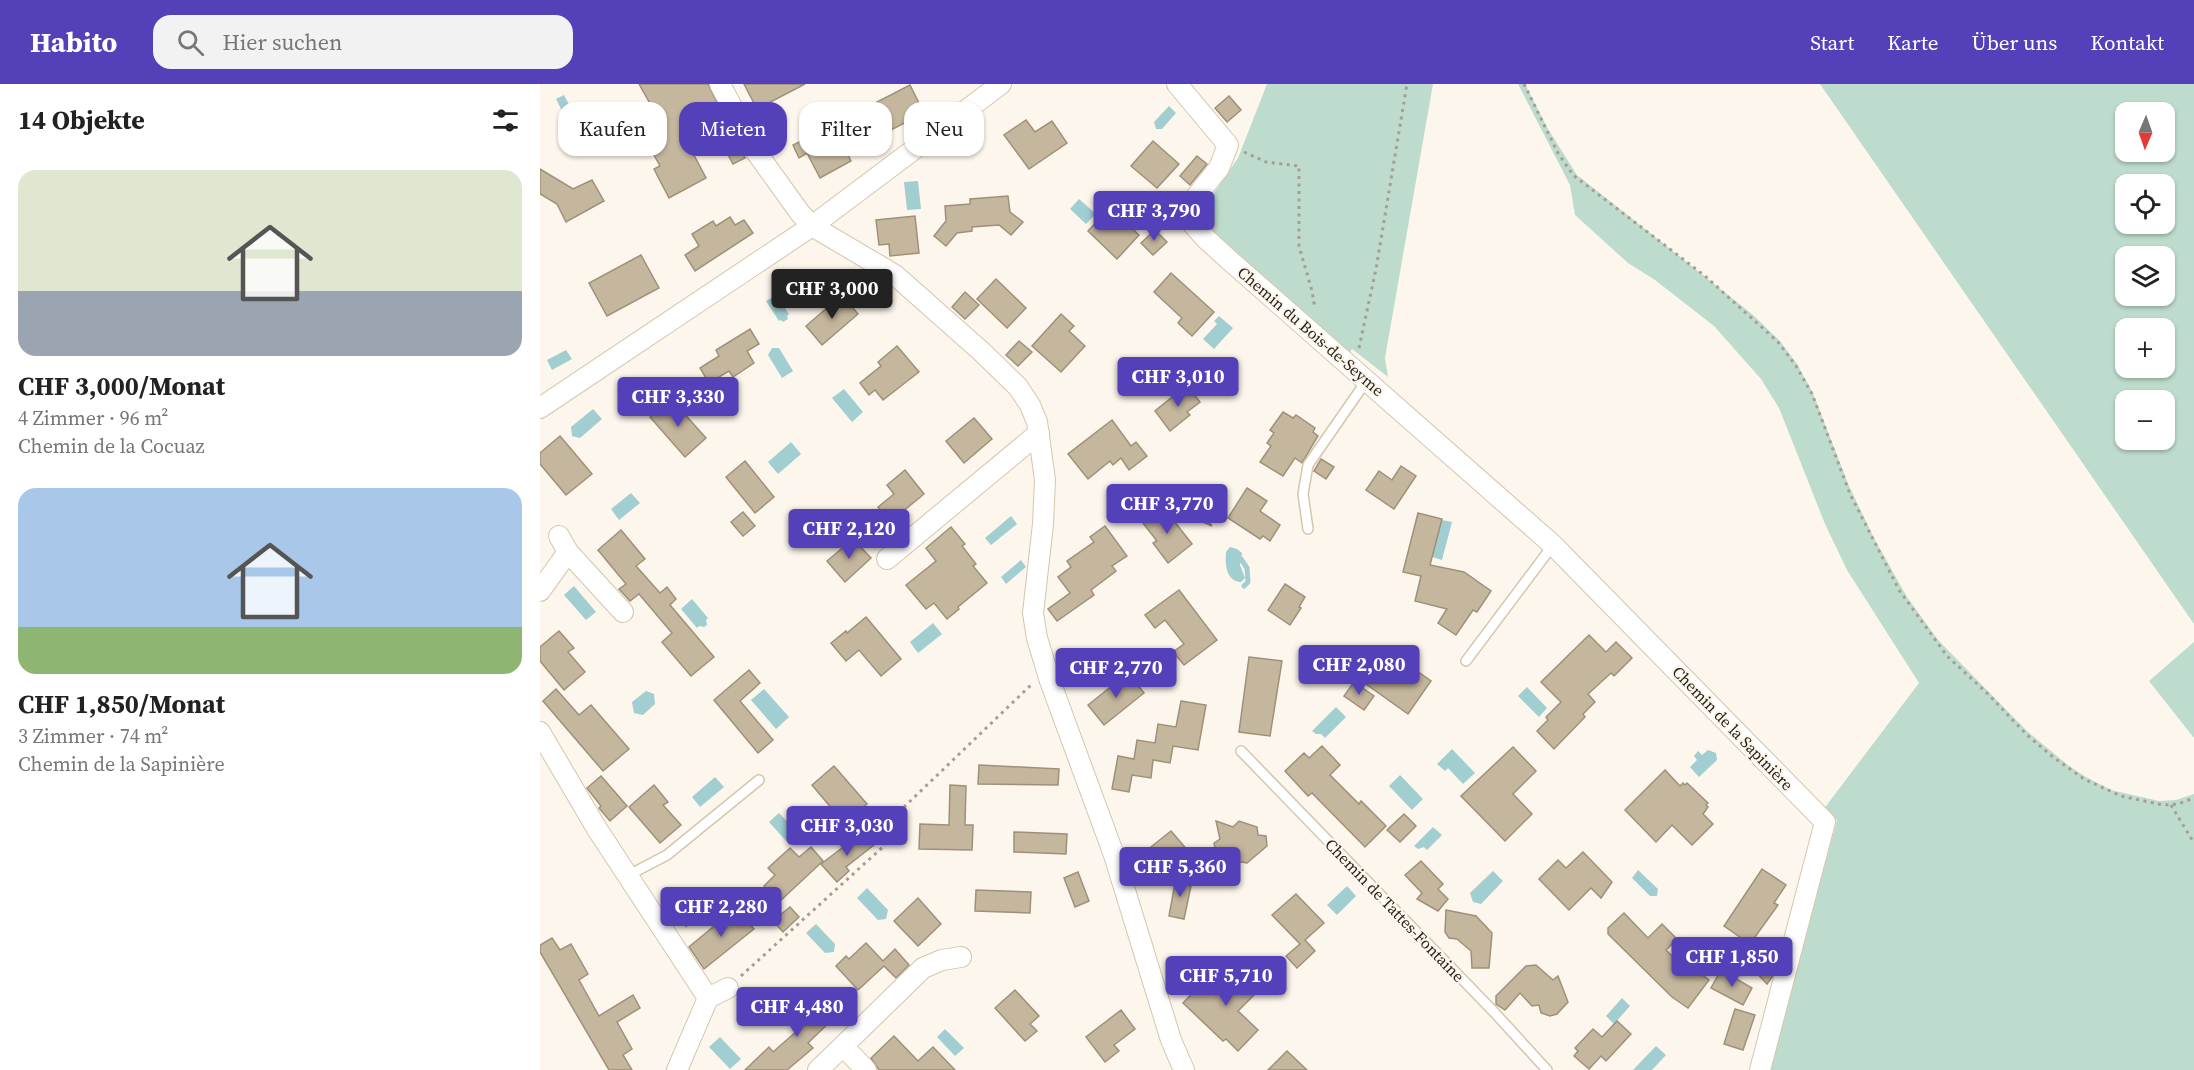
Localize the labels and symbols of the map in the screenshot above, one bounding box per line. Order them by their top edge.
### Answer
north arrow [2115,102,2175,162]
pin: CHF 3,790 [1085,191,1223,242]
street label: Chemin du Bois-de-Seyme [1233,261,1389,401]
pin: CHF 3,000 [763,269,901,320]
pin: CHF 3,010 [1109,357,1247,408]
pin: CHF 3,330 [609,377,747,428]
pin: CHF 3,770 [1098,484,1236,535]
pin: CHF 2,120 [780,509,918,560]
pin: CHF 2,080 [1290,645,1428,696]
pin: CHF 2,770 [1047,648,1185,699]
street label: Chemin de la Sapinière [1668,661,1798,795]
pin: CHF 3,030 [778,806,916,857]
street label: Chemin de Tattes-Fontaine [1320,833,1470,987]
pin: CHF 5,360 [1111,847,1249,898]
pin: CHF 2,280 [652,887,790,938]
pin: CHF 1,850 [1663,937,1801,988]
pin: CHF 5,710 [1157,956,1295,1007]
pin: CHF 4,480 [728,987,866,1038]

